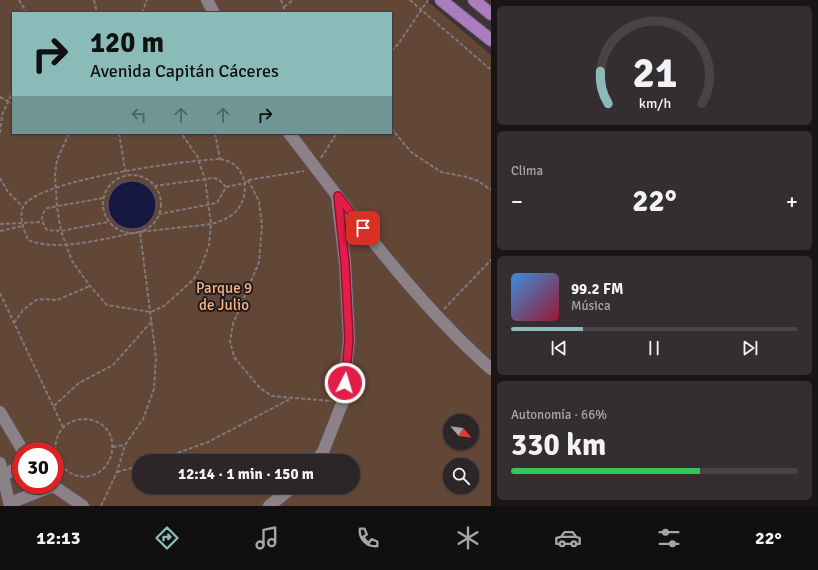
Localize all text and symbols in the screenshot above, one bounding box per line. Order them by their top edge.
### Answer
text: 120 m [90,26,164,60]
icon: right [24,28,76,80]
text: 21 [632,47,677,98]
text: Avenida Capitán Cáceres [90,60,279,82]
text: km/h [638,94,671,111]
icon: left [128,104,150,126]
icon: ahead [170,104,192,126]
icon: ahead [212,104,234,126]
icon: right [254,104,276,126]
text: Clima [511,163,543,179]
text: 22° [632,183,677,220]
text: − [511,188,523,215]
text: + [786,188,798,215]
pin [346,211,380,245]
icon: arrive [352,217,374,239]
park label: Parque 9 de Julio [196,279,252,314]
text: 99.2 FM [571,280,623,298]
text: Música [571,298,611,314]
icon: previous [548,337,570,359]
icon: pause [643,337,665,359]
icon: next [739,337,761,359]
position arrow [324,362,366,404]
text: Autonomía · 66% [511,407,607,423]
north arrow [443,414,479,450]
map controls [443,414,479,494]
text: 330 km [511,427,606,464]
speed limit sign: 30 [12,442,64,494]
button: search [443,458,479,494]
text: 12:14 · 1 min · 150 m [178,465,314,483]
icon: directions [153,524,181,552]
icon: music [253,524,281,552]
icon: phone [354,524,382,552]
icon: climate [454,524,482,552]
icon: car [554,524,582,552]
icon: filters [655,524,683,552]
text: 12:13 [36,527,80,549]
text: 22° [755,527,782,549]

